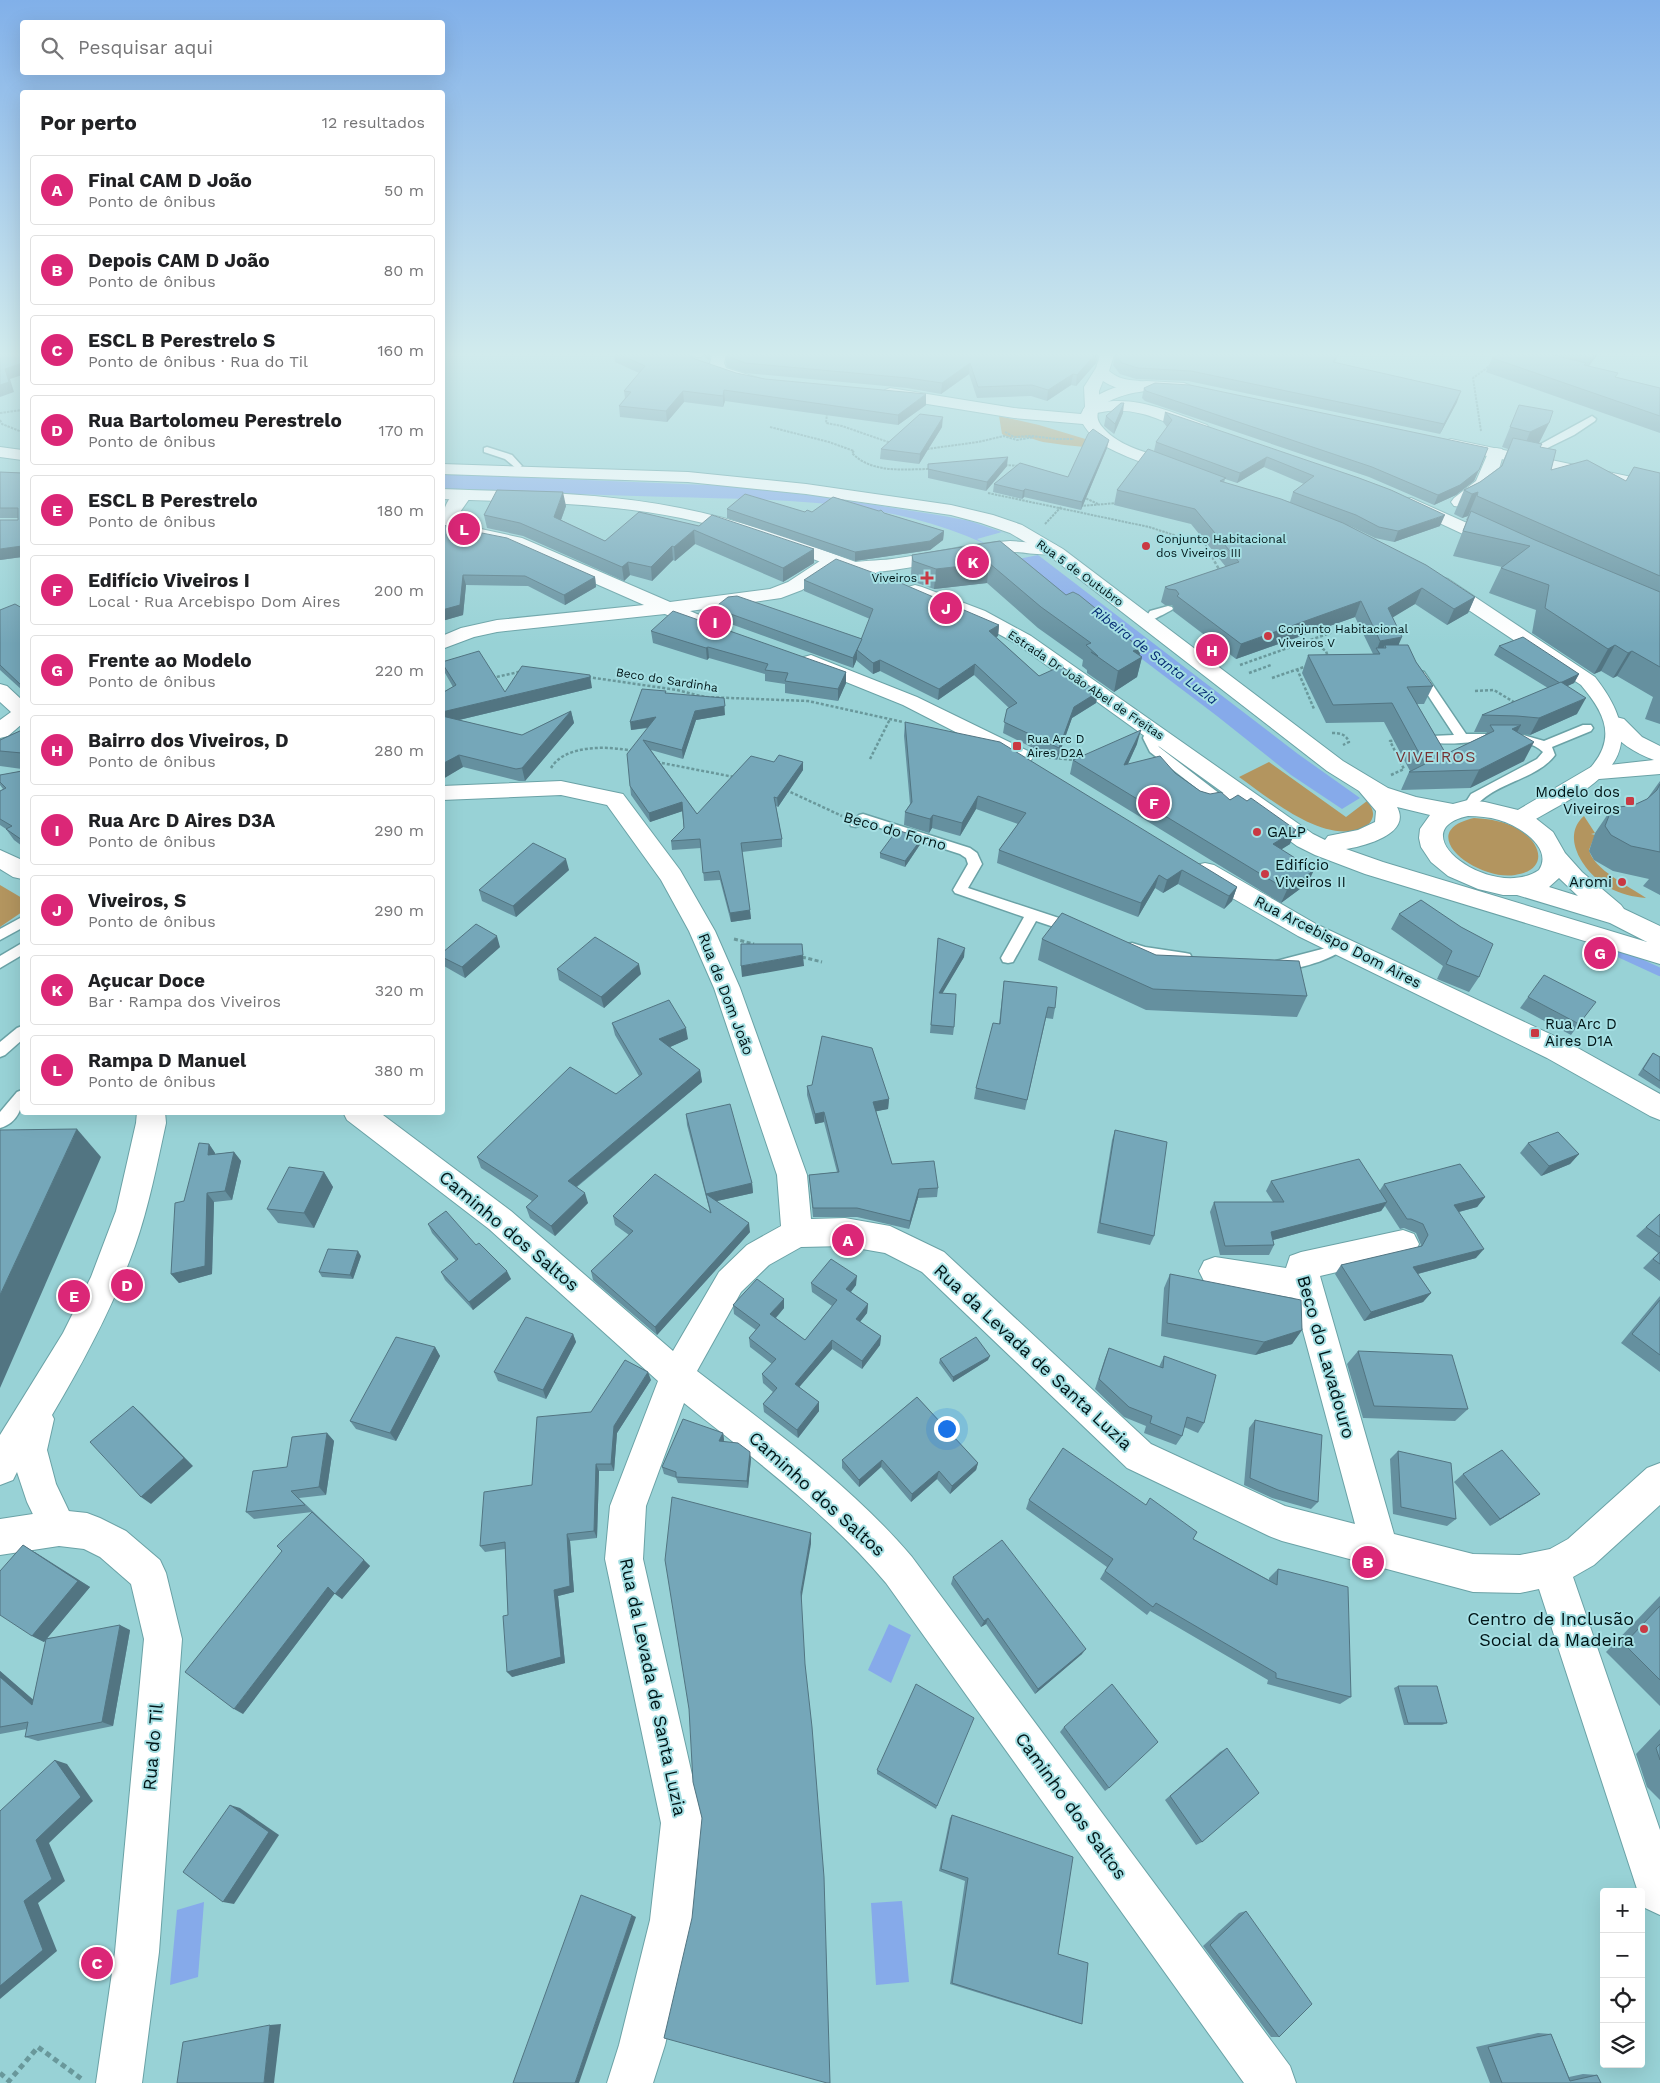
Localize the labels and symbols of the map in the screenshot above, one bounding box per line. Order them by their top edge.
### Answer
pin: L [448,510,480,548]
place label: Conjunto Habitacional dos Viveiros III [1156,532,1287,560]
street label: Rua 5 de Outubro [1034,537,1126,609]
marker: Conjunto Habitacional dos Viveiros III [1140,540,1152,552]
pin: K [957,543,989,581]
place label: Viveiros [871,571,917,585]
marker: Viveiros [921,572,933,584]
pin: J [930,589,962,627]
water label: Ribeira de Santa Luzia [1089,602,1221,708]
pin: I [699,603,731,641]
place label: Conjunto Habitacional Viveiros V [1278,622,1409,650]
street label: Estrada Dr João Abel de Freitas [1005,627,1167,743]
marker: Conjunto Habitacional Viveiros V [1262,630,1274,642]
pin: H [1196,631,1228,669]
street label: Beco do Sardinha [615,665,719,695]
place label: Rua Arc D Aires D2A [1027,732,1084,760]
marker: Rua Arc D Aires D2A [1011,740,1023,752]
district label: VIVEIROS [1395,747,1477,766]
place label: Modelo dos Viveiros [1535,783,1620,818]
pin: F [1138,784,1170,822]
marker: Modelo dos Viveiros [1624,795,1636,807]
street label: Beco do Forno [841,808,949,854]
place label: GALP [1267,823,1306,841]
marker: GALP [1251,826,1263,838]
place label: Edifício Viveiros II [1275,856,1346,891]
marker: Edifício Viveiros II [1259,868,1271,880]
place label: Aromi [1569,873,1612,891]
marker: Aromi [1616,876,1628,888]
street label: Rua Arcebispo Dom Aires [1252,892,1424,992]
street label: Rua de Dom João [694,930,758,1058]
pin: G [1584,934,1616,972]
place label: Rua Arc D Aires D1A [1545,1015,1617,1050]
marker: Rua Arc D Aires D1A [1529,1027,1541,1039]
street label: Caminho dos Saltos [435,1166,583,1295]
pin: A [832,1221,864,1259]
street label: Rua da Levada de Santa Luzia [930,1259,1137,1454]
pin: D [111,1266,143,1304]
street label: Beco do Lavadouro [1293,1273,1360,1441]
pin: E [58,1277,90,1315]
your location [934,1416,960,1442]
street label: Caminho dos Saltos [745,1427,890,1560]
pin: B [1352,1543,1384,1581]
street label: Rua da Levada de Santa Luzia [616,1556,691,1818]
place label: Centro de Inclusão Social da Madeira [1467,1608,1634,1650]
marker: Centro de Inclusão Social da Madeira [1638,1623,1650,1635]
street label: Rua do Til [138,1702,167,1791]
street label: Caminho dos Saltos [1011,1728,1132,1883]
pin: C [81,1944,113,1982]

